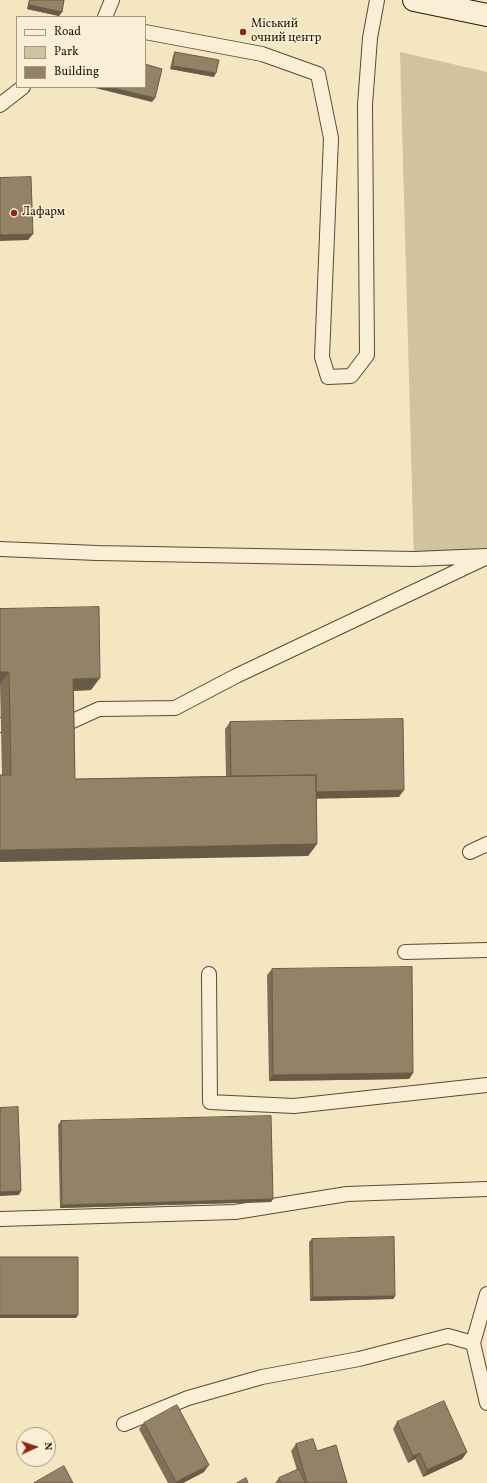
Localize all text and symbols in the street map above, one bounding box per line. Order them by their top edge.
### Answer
legend [16,16,146,88]
place label: Міський очний центр [251,18,321,46]
text: Road [54,24,81,40]
marker: Міський очний центр [238,27,248,37]
text: Park [54,44,79,60]
text: Building [54,64,99,80]
place label: Лафарм [22,206,65,220]
marker: Лафарм [9,208,19,218]
north arrow [16,1427,56,1467]
text: N [40,1442,55,1451]

